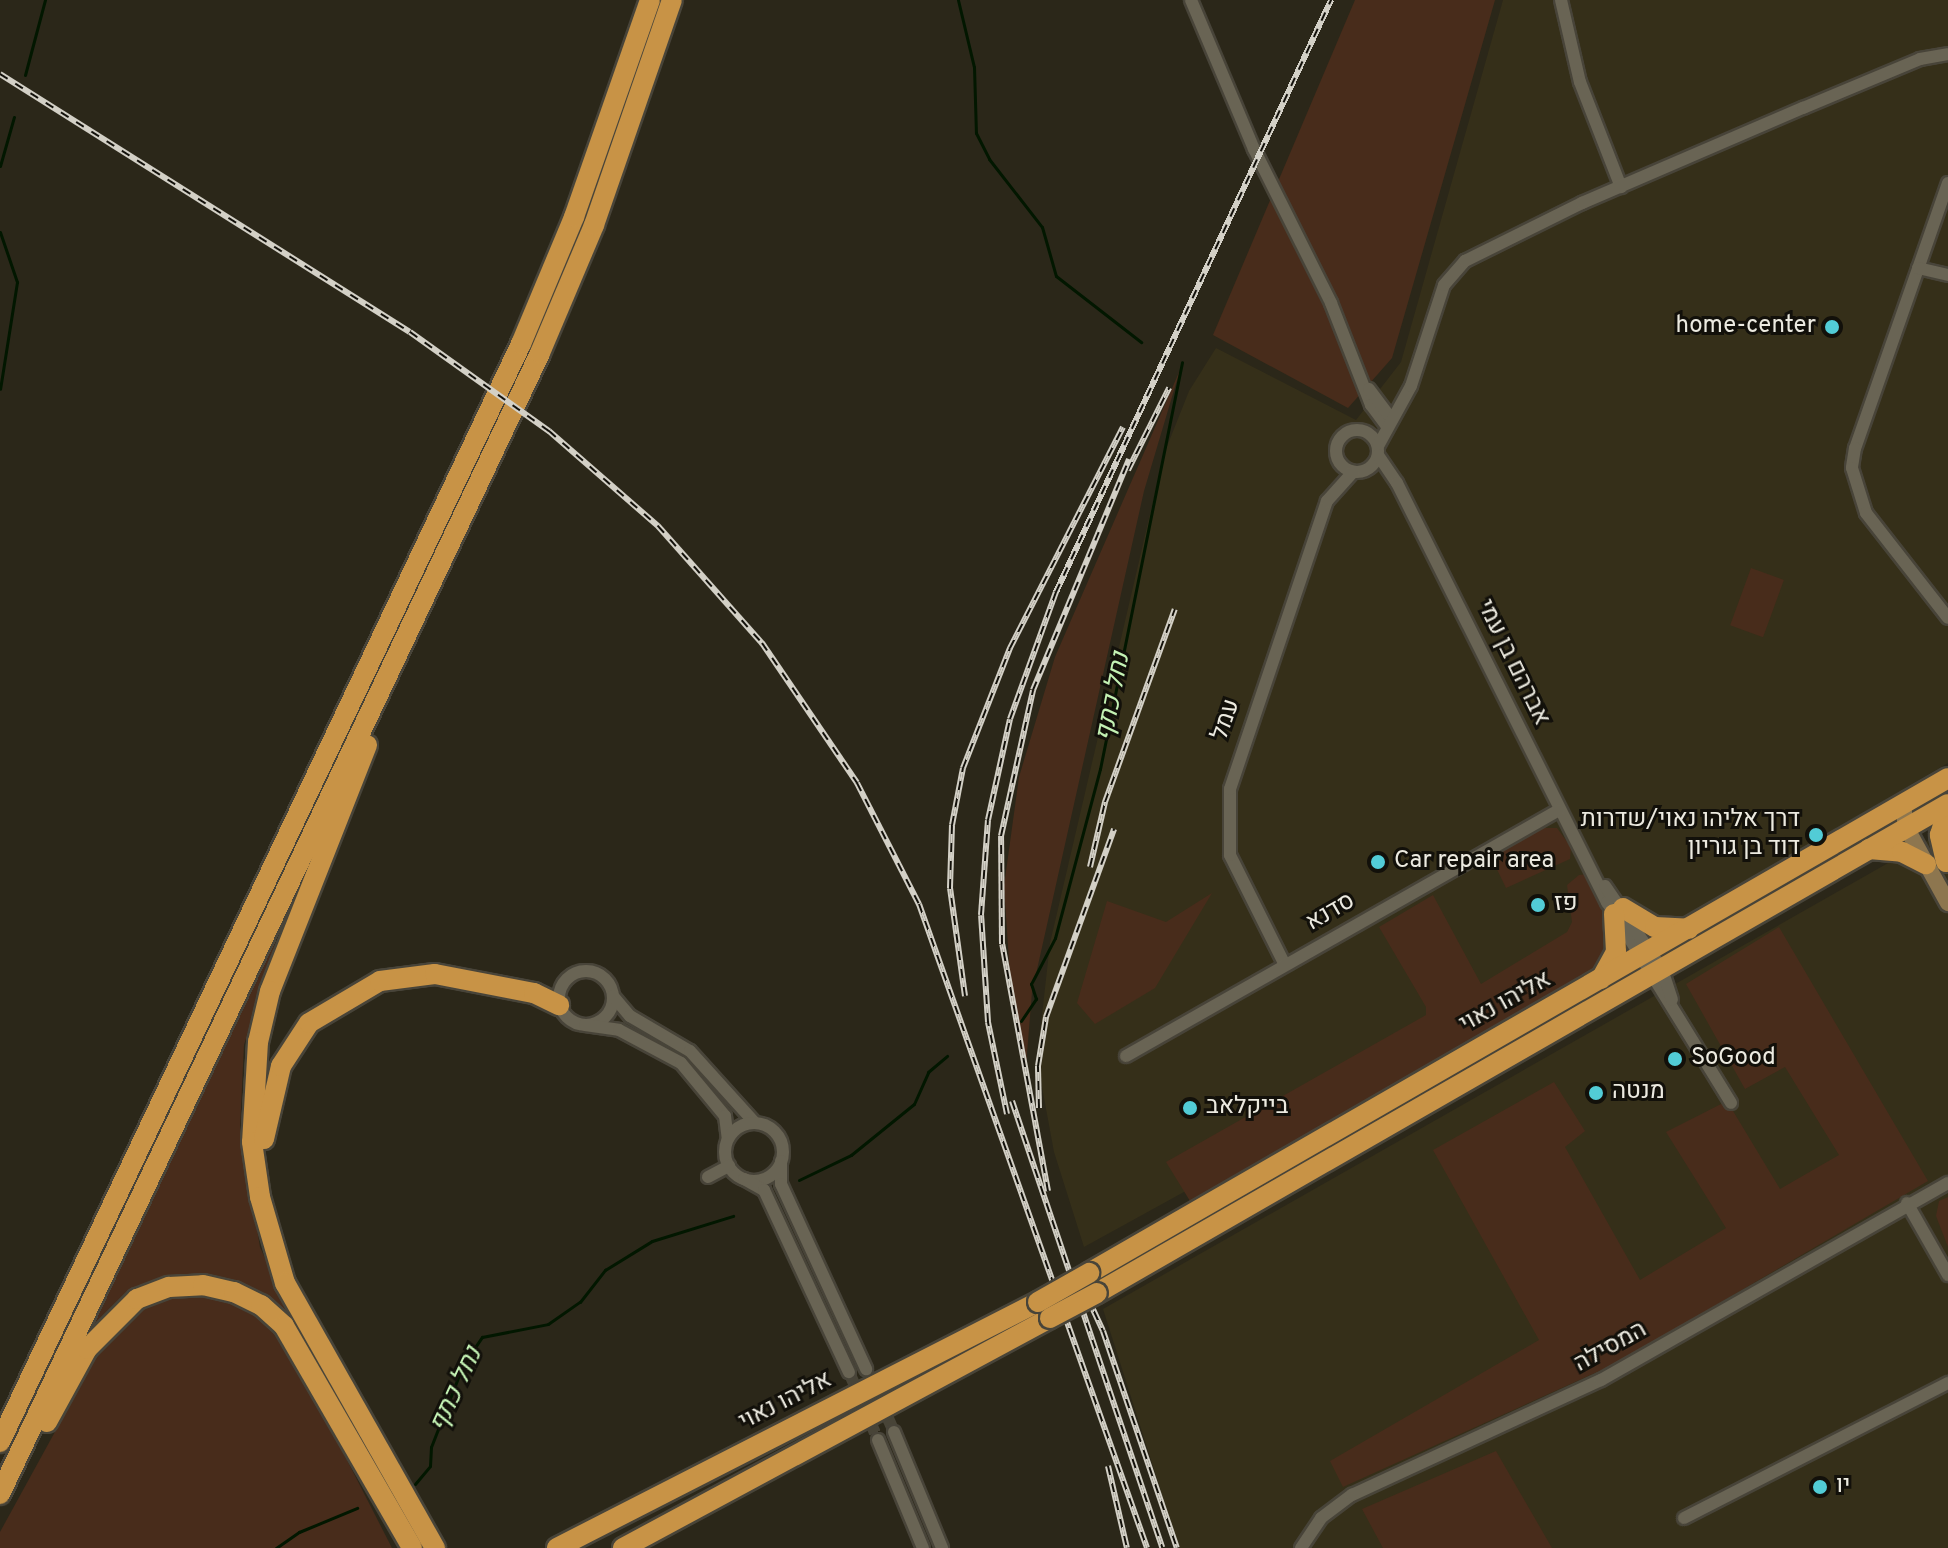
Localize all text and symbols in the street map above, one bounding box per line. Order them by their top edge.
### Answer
place label: home-center [1675,313,1816,341]
marker: home-center [1823,318,1841,336]
street label: אברהם בן עמי [1469,595,1555,731]
water label: נחל כתף [1090,650,1138,744]
street label: עמל [1207,696,1247,744]
place label: דרך אליהו נאוי/שדרות דוד בן גוריון [1581,807,1800,863]
marker: דרך אליהו נאוי/שדרות דוד בן גוריון [1807,826,1825,844]
place label: Car repair area [1394,848,1554,876]
marker: Car repair area [1369,853,1387,871]
street label: סדנא [1301,888,1361,938]
place label: פז [1554,891,1578,919]
marker: פז [1529,896,1547,914]
street label: אליהו נאוי [1455,966,1557,1040]
place label: SoGood [1691,1045,1776,1073]
marker: SoGood [1666,1050,1684,1068]
place label: מנטה [1612,1079,1665,1107]
marker: מנטה [1587,1084,1605,1102]
place label: בייקלאב [1206,1094,1288,1122]
marker: בייקלאב [1181,1099,1199,1117]
street label: המסילה [1570,1316,1652,1380]
water label: נחל כתף [424,1343,490,1437]
street label: אליהו נאוי [735,1366,837,1438]
place label: יו [1836,1473,1850,1501]
marker: יו [1811,1478,1829,1496]

